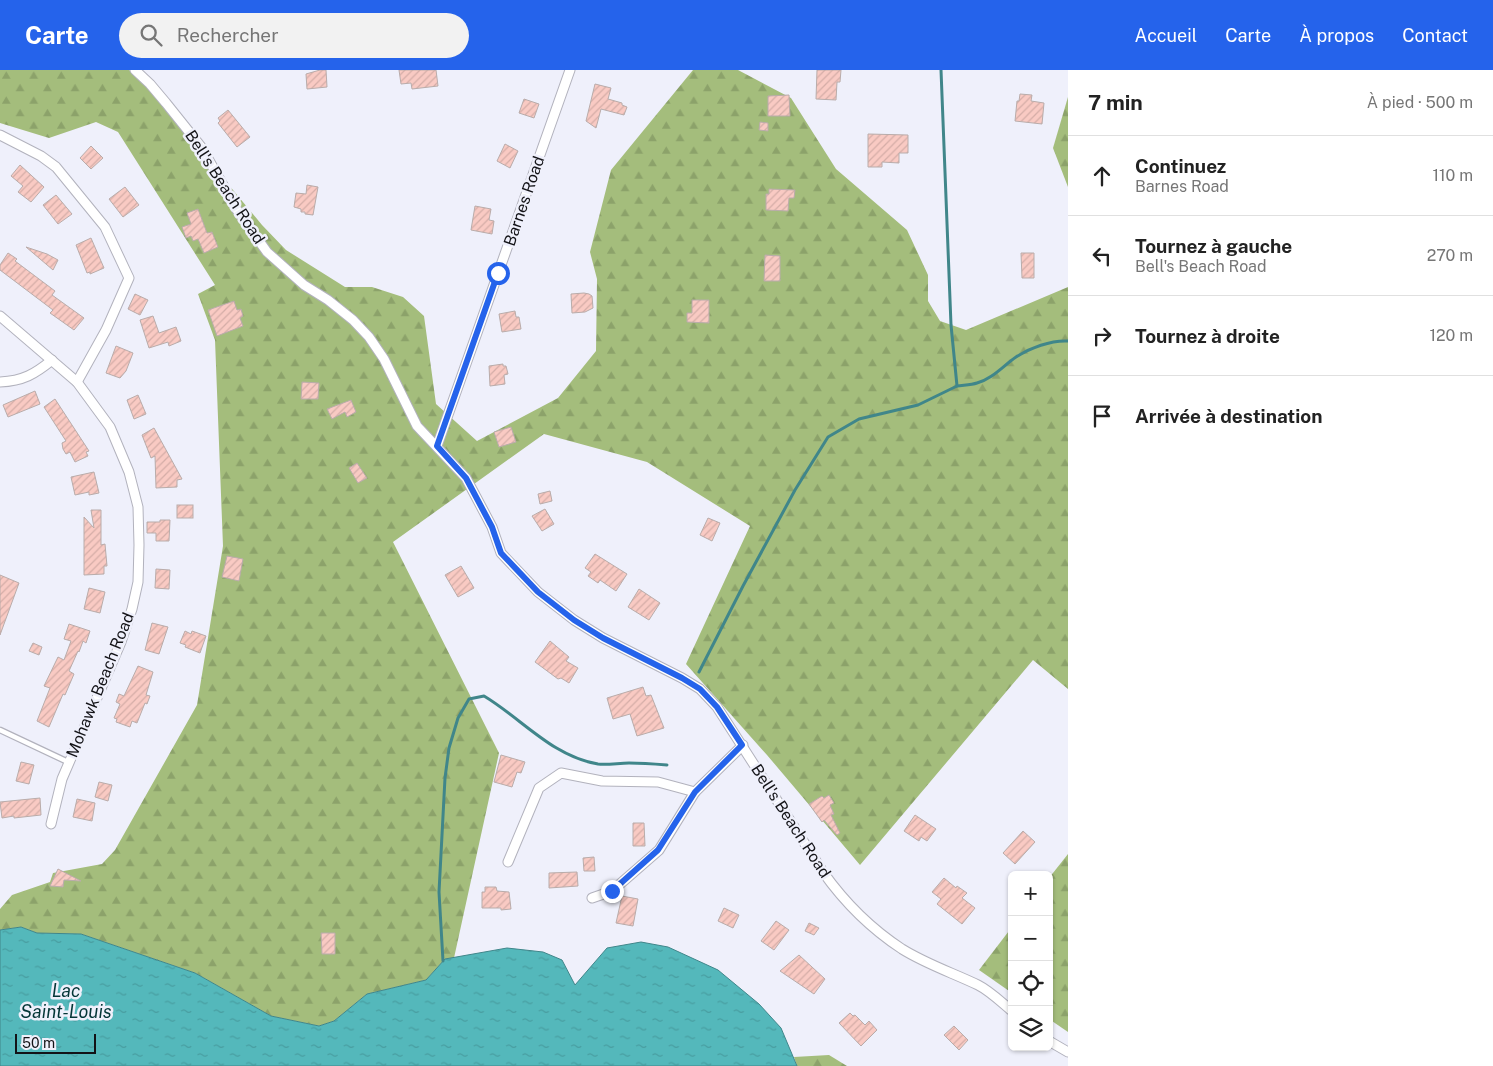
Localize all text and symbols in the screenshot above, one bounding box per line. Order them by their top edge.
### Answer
search box [119,13,469,58]
text: Carte [25,21,89,49]
icon: search [137,21,165,49]
text: Rechercher [177,24,279,46]
text: Accueil [1135,25,1197,46]
text: Carte [1225,25,1271,46]
text: À propos [1299,25,1374,46]
text: Contact [1402,25,1468,46]
text: 7 min [1088,90,1143,115]
text: À pied · 500 m [1367,93,1473,112]
street label: Bell's Beach Road [181,127,269,247]
street label: Barnes Road [500,154,548,248]
text: Continuez [1135,155,1226,177]
icon: ahead [1088,162,1116,190]
text: 110 m [1432,166,1473,185]
text: Barnes Road [1135,177,1229,196]
text: Tournez à gauche [1135,235,1292,257]
icon: left [1088,242,1116,270]
text: 270 m [1427,246,1473,265]
text: Bell's Beach Road [1135,257,1266,276]
route start [487,262,510,285]
icon: right [1088,322,1116,350]
text: Tournez à droite [1135,325,1280,347]
text: 120 m [1429,326,1473,345]
icon: arrive [1088,402,1116,430]
text: Arrivée à destination [1135,405,1323,427]
street label: Mohawk Beach Road [62,610,138,760]
street label: Bell's Beach Road [747,761,835,881]
map controls [1008,871,1053,1051]
button: + [1008,871,1053,916]
route end [601,880,624,903]
button: − [1008,916,1053,961]
button: locate [1008,961,1053,1006]
water label: Lac Saint-Louis [20,980,112,1022]
button: layers [1008,1006,1053,1051]
scale bar [15,1031,96,1054]
text: 50 m [22,1035,55,1051]

